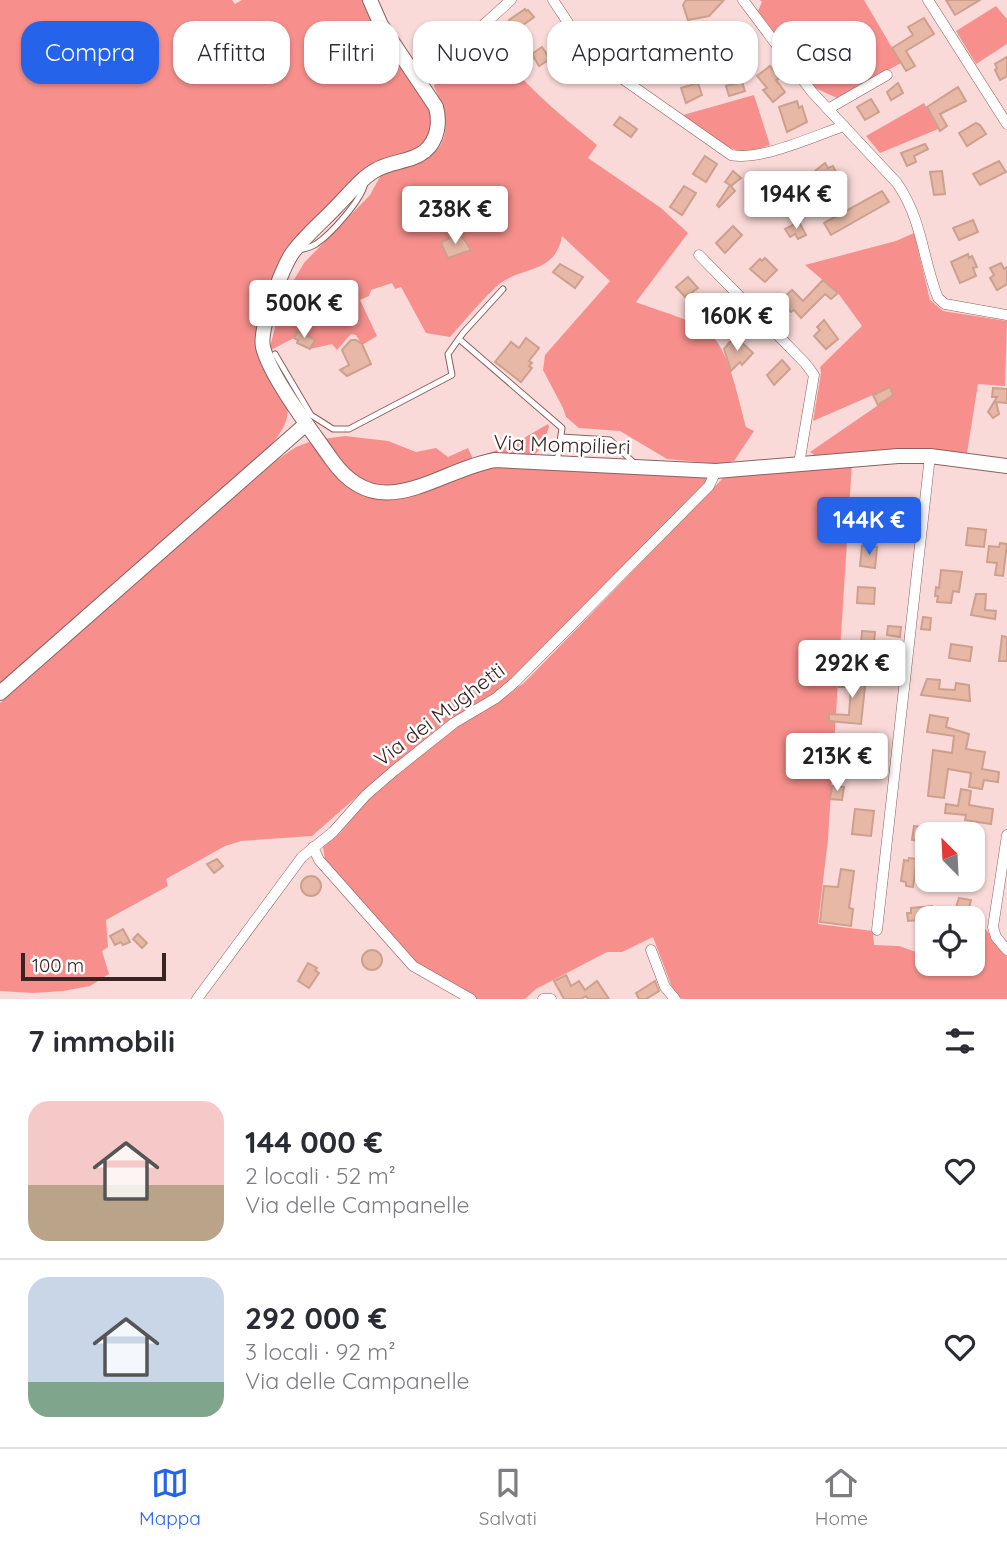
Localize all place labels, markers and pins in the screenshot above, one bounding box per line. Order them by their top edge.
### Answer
pin: 194K € [739,172,853,231]
pin: 238K € [398,187,512,246]
pin: 500K € [247,280,361,340]
pin: 160K € [680,294,794,353]
pin: 144K € [812,498,926,557]
pin: 292K € [795,640,909,700]
pin: 213K € [780,734,894,793]

